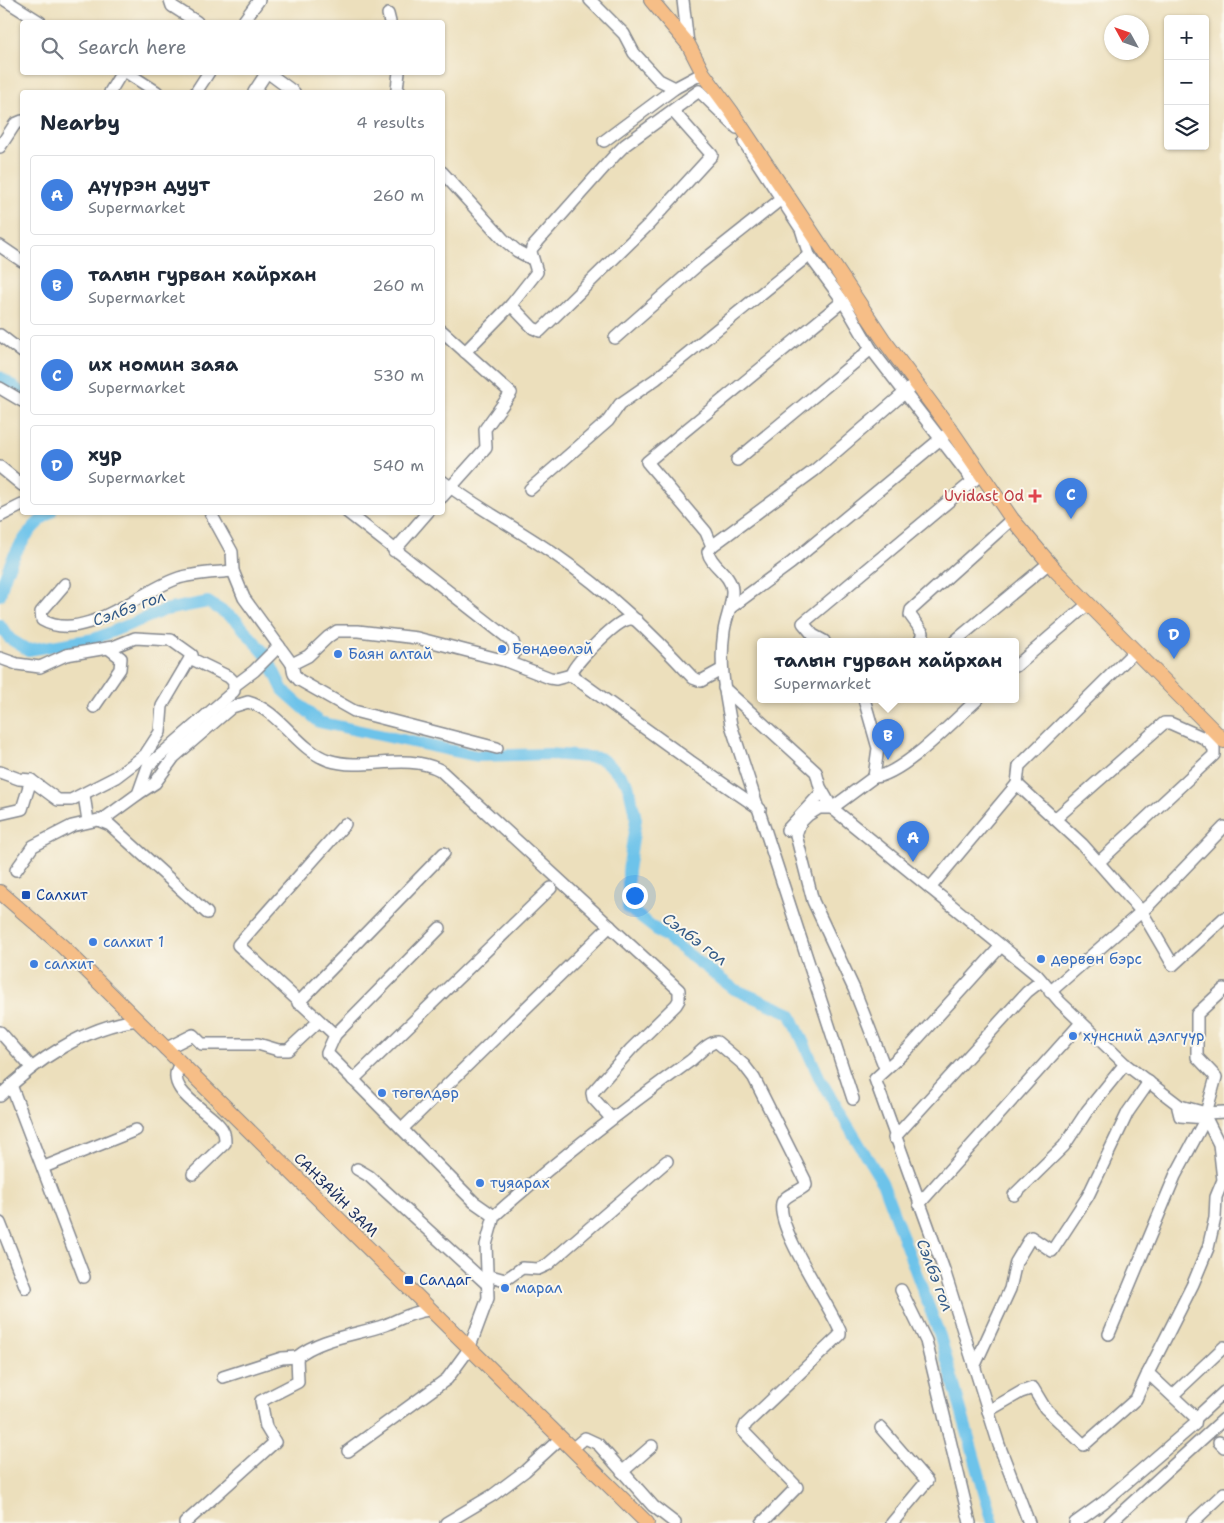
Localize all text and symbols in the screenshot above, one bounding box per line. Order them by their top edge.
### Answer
north arrow [1104,15,1149,60]
map controls [1164,15,1209,150]
button: + [1164,15,1209,60]
search box [20,20,445,75]
icon: search [38,34,66,62]
text: Search here [78,35,187,60]
button: − [1164,60,1209,105]
button: layers [1164,105,1209,150]
text: Nearby [40,109,120,137]
text: 4 results [356,112,425,133]
text: дүүрэн дуут [88,172,210,197]
text: A [51,185,63,206]
text: 260 m [372,185,424,206]
text: Supermarket [88,197,185,218]
text: талын гурван хайрхан [88,262,317,287]
text: B [52,275,62,296]
text: 260 m [372,275,424,296]
text: Supermarket [88,287,185,308]
text: их номин заяа [88,352,238,377]
text: C [52,365,62,386]
text: 530 m [374,365,424,386]
text: Supermarket [88,377,185,398]
text: хур [88,442,122,467]
text: D [51,455,63,476]
text: 540 m [373,455,424,476]
text: Supermarket [88,467,185,488]
pin: C [1055,478,1087,519]
place label: Uvidast Od [944,486,1024,506]
marker: Uvidast Od [1028,489,1042,503]
water label: Сэлбэ гол [90,585,168,631]
pin: D [1158,618,1190,659]
popup [757,638,1019,703]
place label: Бөндөөлэй [512,639,593,659]
marker: Бөндөөлэй [496,643,508,655]
place label: Баян алтай [348,644,433,664]
marker: Баян алтай [332,648,344,660]
text: талын гурван хайрхан [774,648,1002,673]
text: Supermarket [774,673,871,694]
pin: B [872,719,904,760]
pin: A [897,821,929,862]
your location [622,883,648,909]
place label: Салхит [36,885,88,905]
marker: Салхит [20,889,32,901]
water label: Сэлбэ гол [658,908,732,970]
place label: салхит 1 [103,932,164,952]
marker: салхит 1 [87,936,99,948]
place label: дөрвөн бэрс [1051,949,1142,969]
marker: дөрвөн бэрс [1035,953,1047,965]
place label: салхит [44,954,94,974]
marker: салхит [28,958,40,970]
place label: хүнсний дэлгүүр [1083,1026,1205,1046]
marker: хүнсний дэлгүүр [1067,1030,1079,1042]
place label: төгөлдөр [392,1083,459,1103]
marker: төгөлдөр [376,1087,388,1099]
street label: САНЗАЙН ЗАМ [289,1148,383,1242]
place label: туяарах [490,1173,550,1193]
marker: туяарах [474,1177,486,1189]
water label: Сэлбэ гол [912,1236,958,1314]
place label: Салдаг [419,1270,472,1290]
marker: Салдаг [403,1274,415,1286]
place label: марал [515,1278,563,1298]
marker: марал [499,1282,511,1294]

